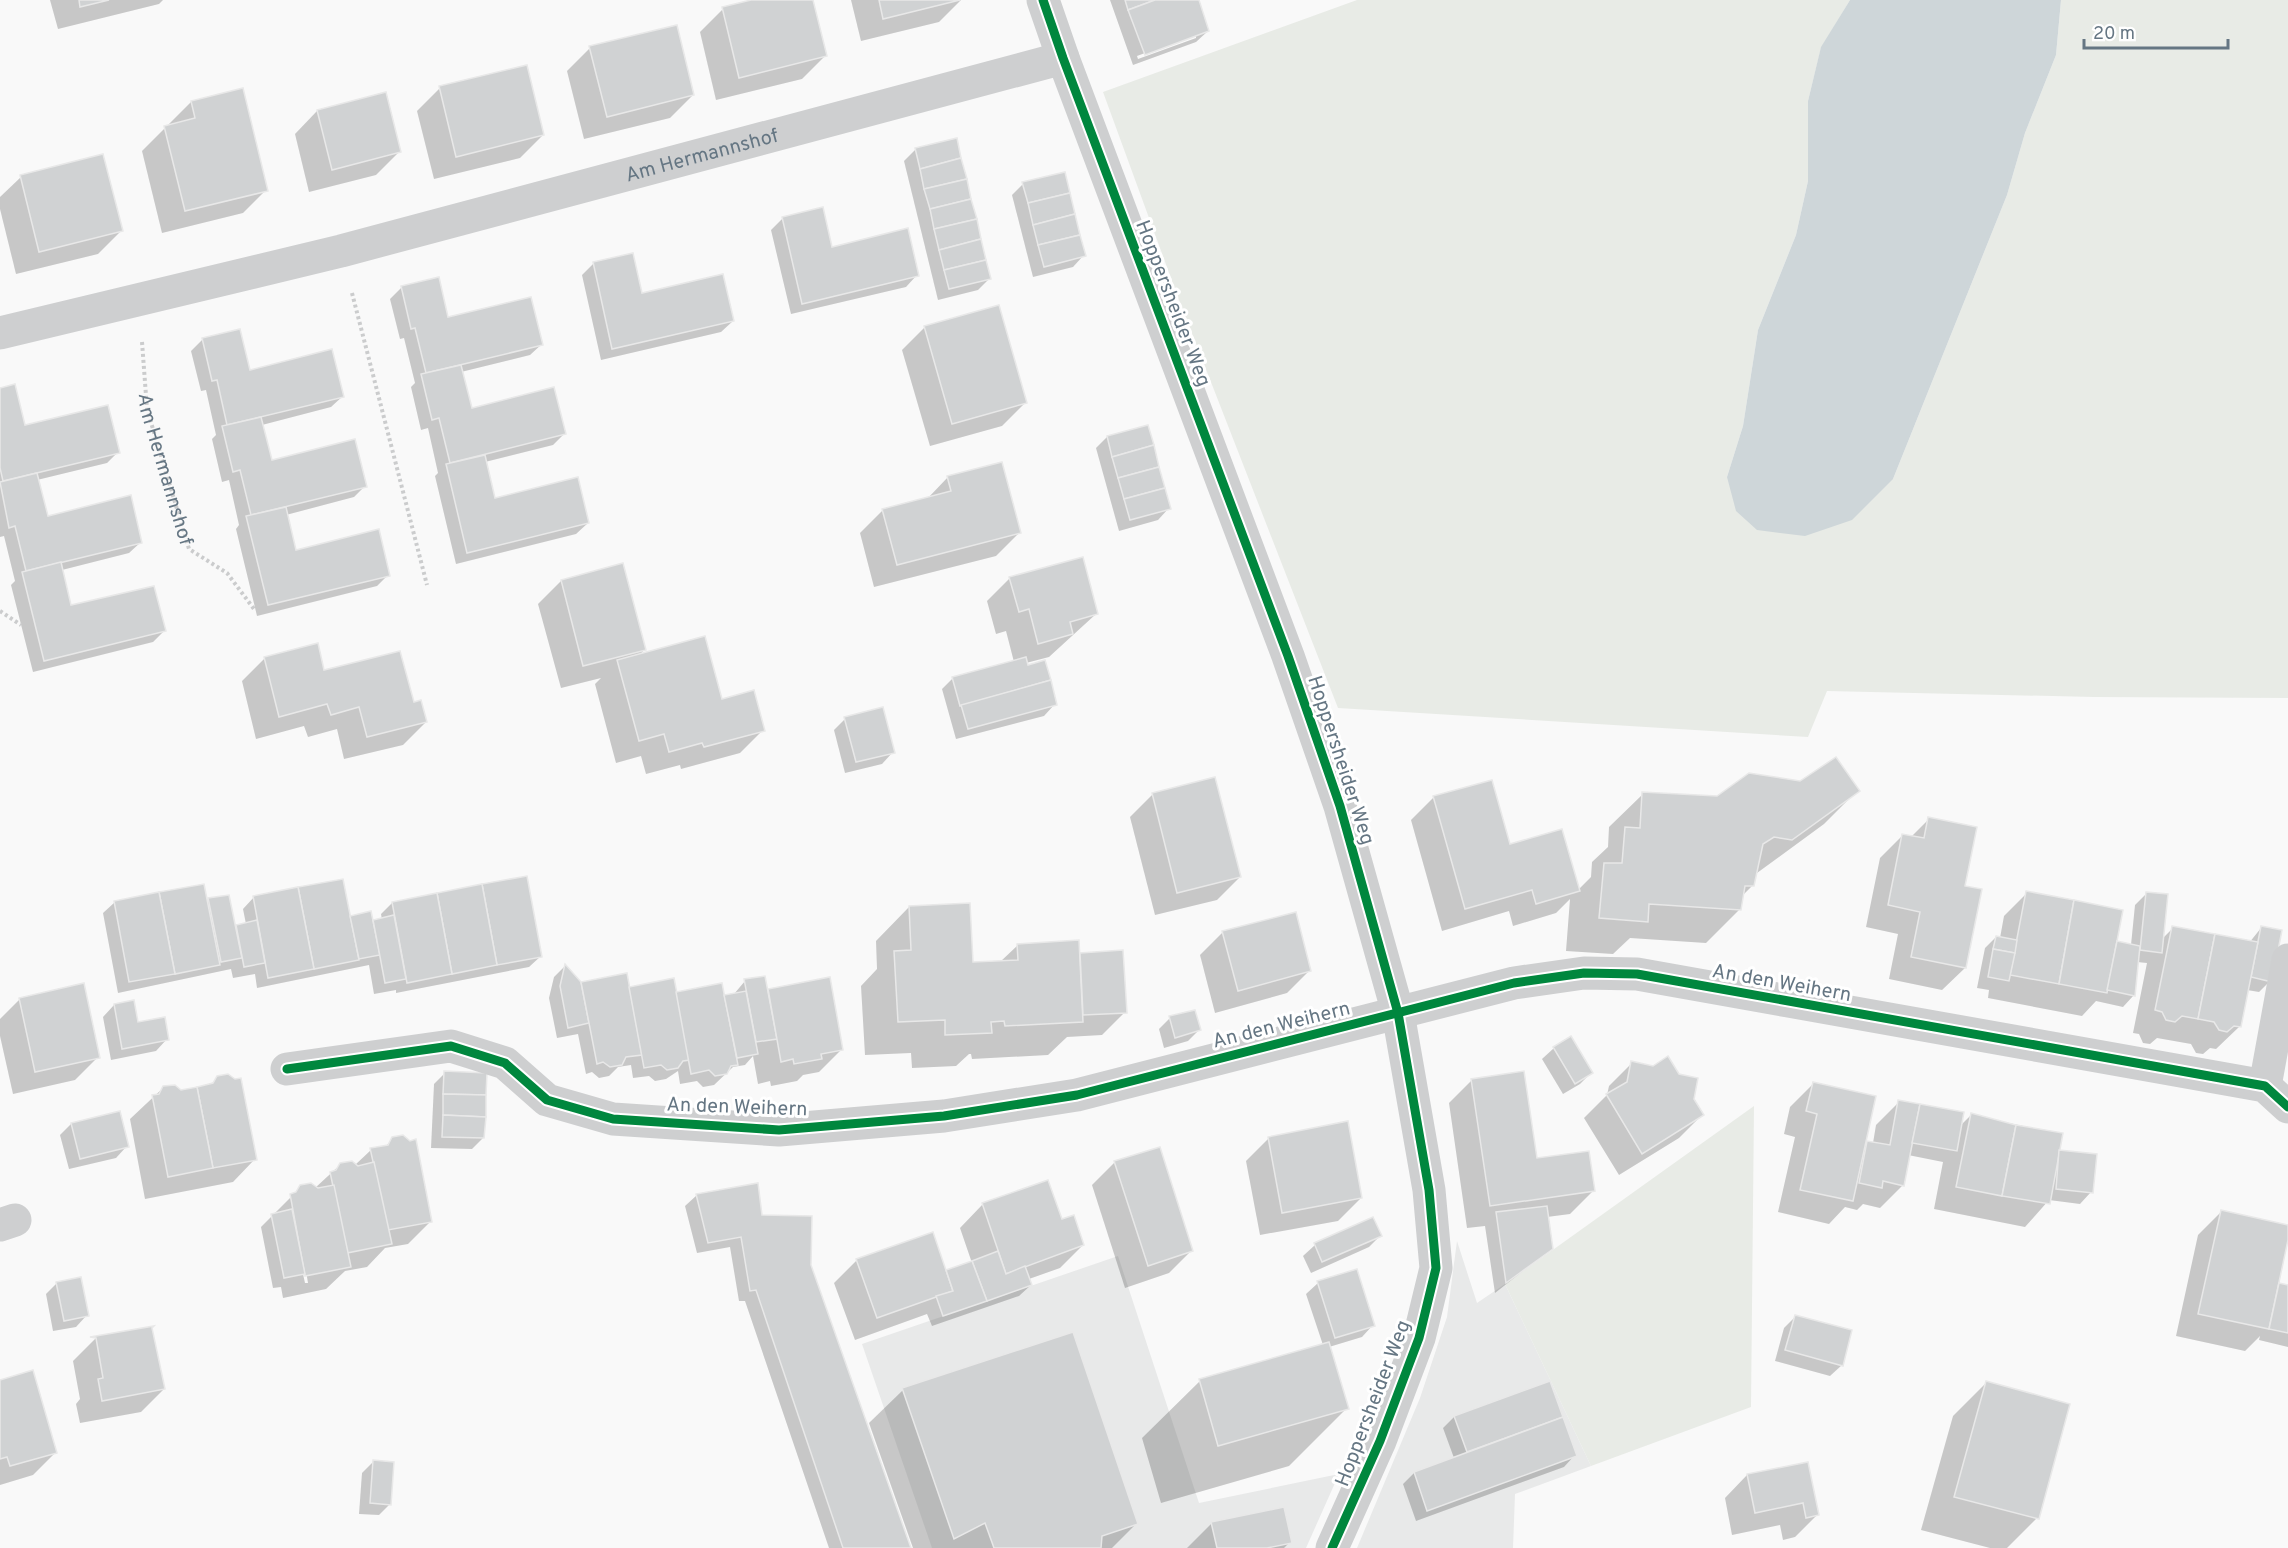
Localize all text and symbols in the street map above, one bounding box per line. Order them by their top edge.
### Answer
scale bar [2084,12,2228,50]
text: 20 m [2093,23,2135,46]
street label: Am Hermannshof [623,124,782,189]
street label: Hoppersheider Weg [1128,217,1216,391]
street label: Am Hermannshof [131,392,198,549]
street label: Hoppersheider Weg [1300,673,1380,848]
street label: An den Weihern [1710,959,1853,1009]
street label: An den Weihern [1210,996,1353,1056]
street label: An den Weihern [666,1093,808,1123]
street label: Hoppersheider Weg [1330,1317,1418,1491]

